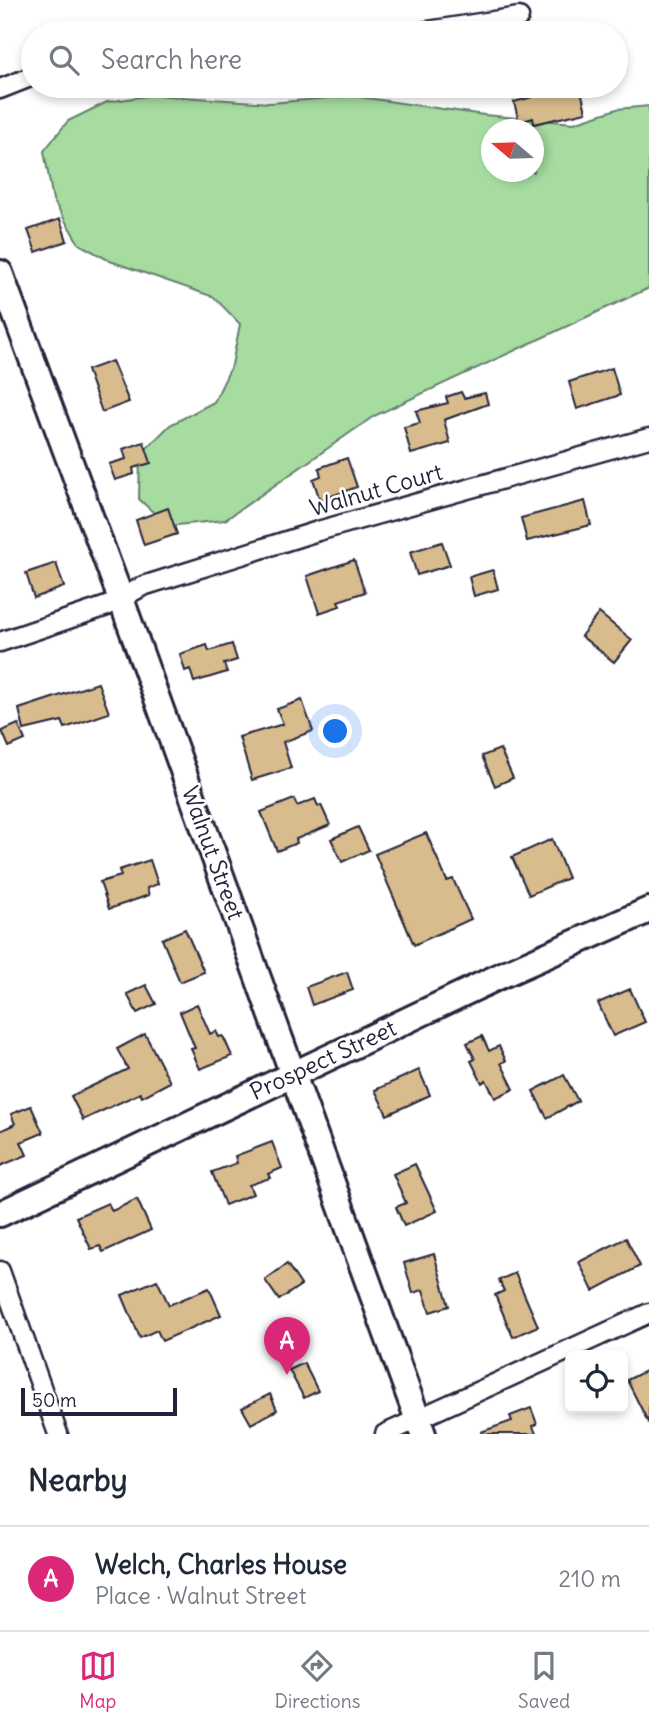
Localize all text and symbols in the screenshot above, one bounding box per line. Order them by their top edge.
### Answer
search box [21,21,628,98]
icon: search [45,41,83,79]
text: Search here [101,43,242,76]
north arrow [481,119,544,182]
street label: Walnut Court [306,457,446,522]
your location [318,714,352,748]
street label: Walnut Street [176,782,251,924]
street label: Prospect Street [245,1013,401,1106]
pin: A [264,1317,310,1375]
map controls [565,1350,628,1413]
button: locate [565,1350,628,1413]
scale bar [21,1385,177,1417]
text: 50 m [32,1388,77,1412]
text: Nearby [28,1461,128,1499]
text: Welch, Charles House [95,1548,347,1581]
text: A [44,1564,58,1593]
text: 210 m [558,1564,621,1593]
text: Place · Walnut Street [95,1581,306,1610]
tab: Map [79,1647,117,1713]
tab: Directions [275,1647,360,1713]
tab: Saved [518,1647,570,1713]

